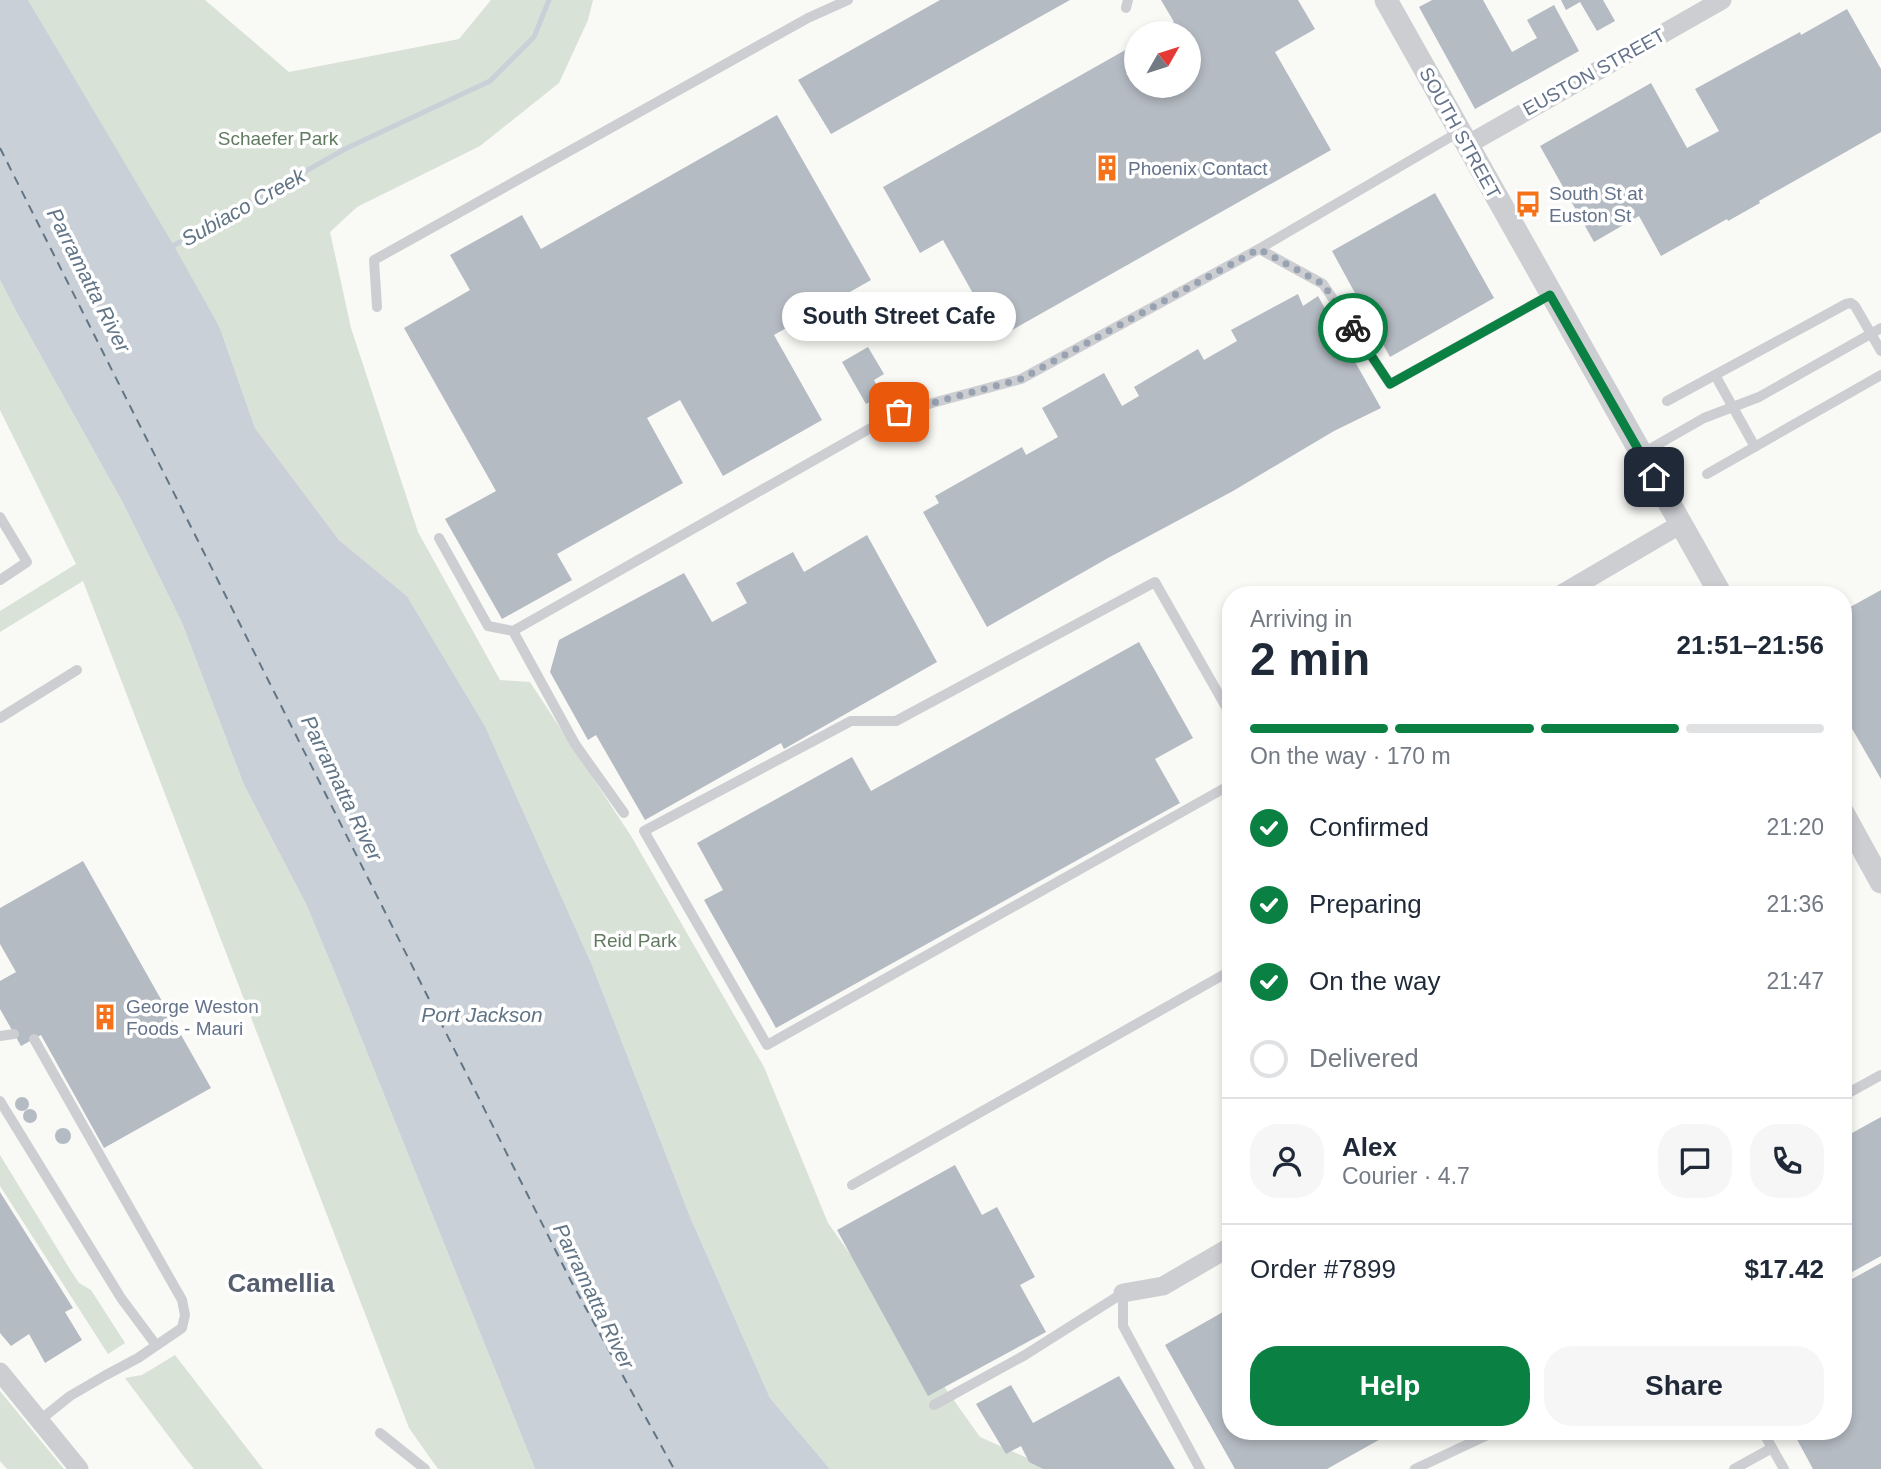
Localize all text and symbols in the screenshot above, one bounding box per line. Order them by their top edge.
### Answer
north arrow [1124,21,1200,98]
map controls [1124,21,1201,98]
street label: EUSTON STREET [1519,24,1669,120]
street label: SOUTH STREET [1415,64,1505,203]
park label: Schaefer Park [218,128,339,149]
building icon: Phoenix Contact [1092,153,1122,183]
place label: Phoenix Contact [1128,158,1268,179]
water label: Subiaco Creek [177,163,310,250]
place label: South St at Euston St [1549,183,1644,226]
bus stop icon: South St at Euston St [1513,189,1543,219]
water label: Parramatta River [43,204,136,357]
callout: South Street Cafe [782,293,1016,342]
courier [1318,293,1388,363]
text: South Street Cafe [803,303,995,329]
icon: bike [1334,309,1372,347]
pin [869,382,929,442]
icon: bag [880,393,918,431]
pin [1624,447,1684,507]
icon: home [1635,458,1673,496]
text: Arriving in [1250,606,1352,632]
text: 21:51–21:56 [1677,630,1824,660]
text: 2 min [1250,633,1370,685]
water label: Parramatta River [297,712,388,865]
text: On the way · 170 m [1250,743,1451,769]
icon: check [1250,809,1288,847]
text: Confirmed [1309,812,1429,842]
text: 21:20 [1766,814,1824,840]
icon: check [1250,886,1288,924]
text: Preparing [1309,889,1422,919]
text: 21:36 [1766,891,1824,917]
park label: Reid Park [593,930,677,951]
icon: check [1250,963,1288,1001]
text: On the way [1309,966,1441,996]
text: 21:47 [1766,968,1824,994]
place label: George Weston Foods - Mauri [126,996,259,1039]
building icon: George Weston Foods - Mauri [90,1002,120,1032]
water label: Port Jackson [421,1003,543,1026]
text: Delivered [1309,1043,1419,1073]
button: person [1250,1124,1324,1198]
button: chat [1658,1124,1732,1198]
button: phone [1750,1124,1824,1198]
text: Alex [1342,1132,1397,1162]
text: Courier · 4.7 [1342,1163,1470,1189]
water label: Parramatta River [549,1220,640,1373]
text: Order #7899 [1250,1254,1396,1284]
text: $17.42 [1744,1254,1824,1284]
district label: Camellia [228,1268,335,1298]
button: Help [1250,1346,1530,1426]
button: Share [1544,1346,1824,1426]

